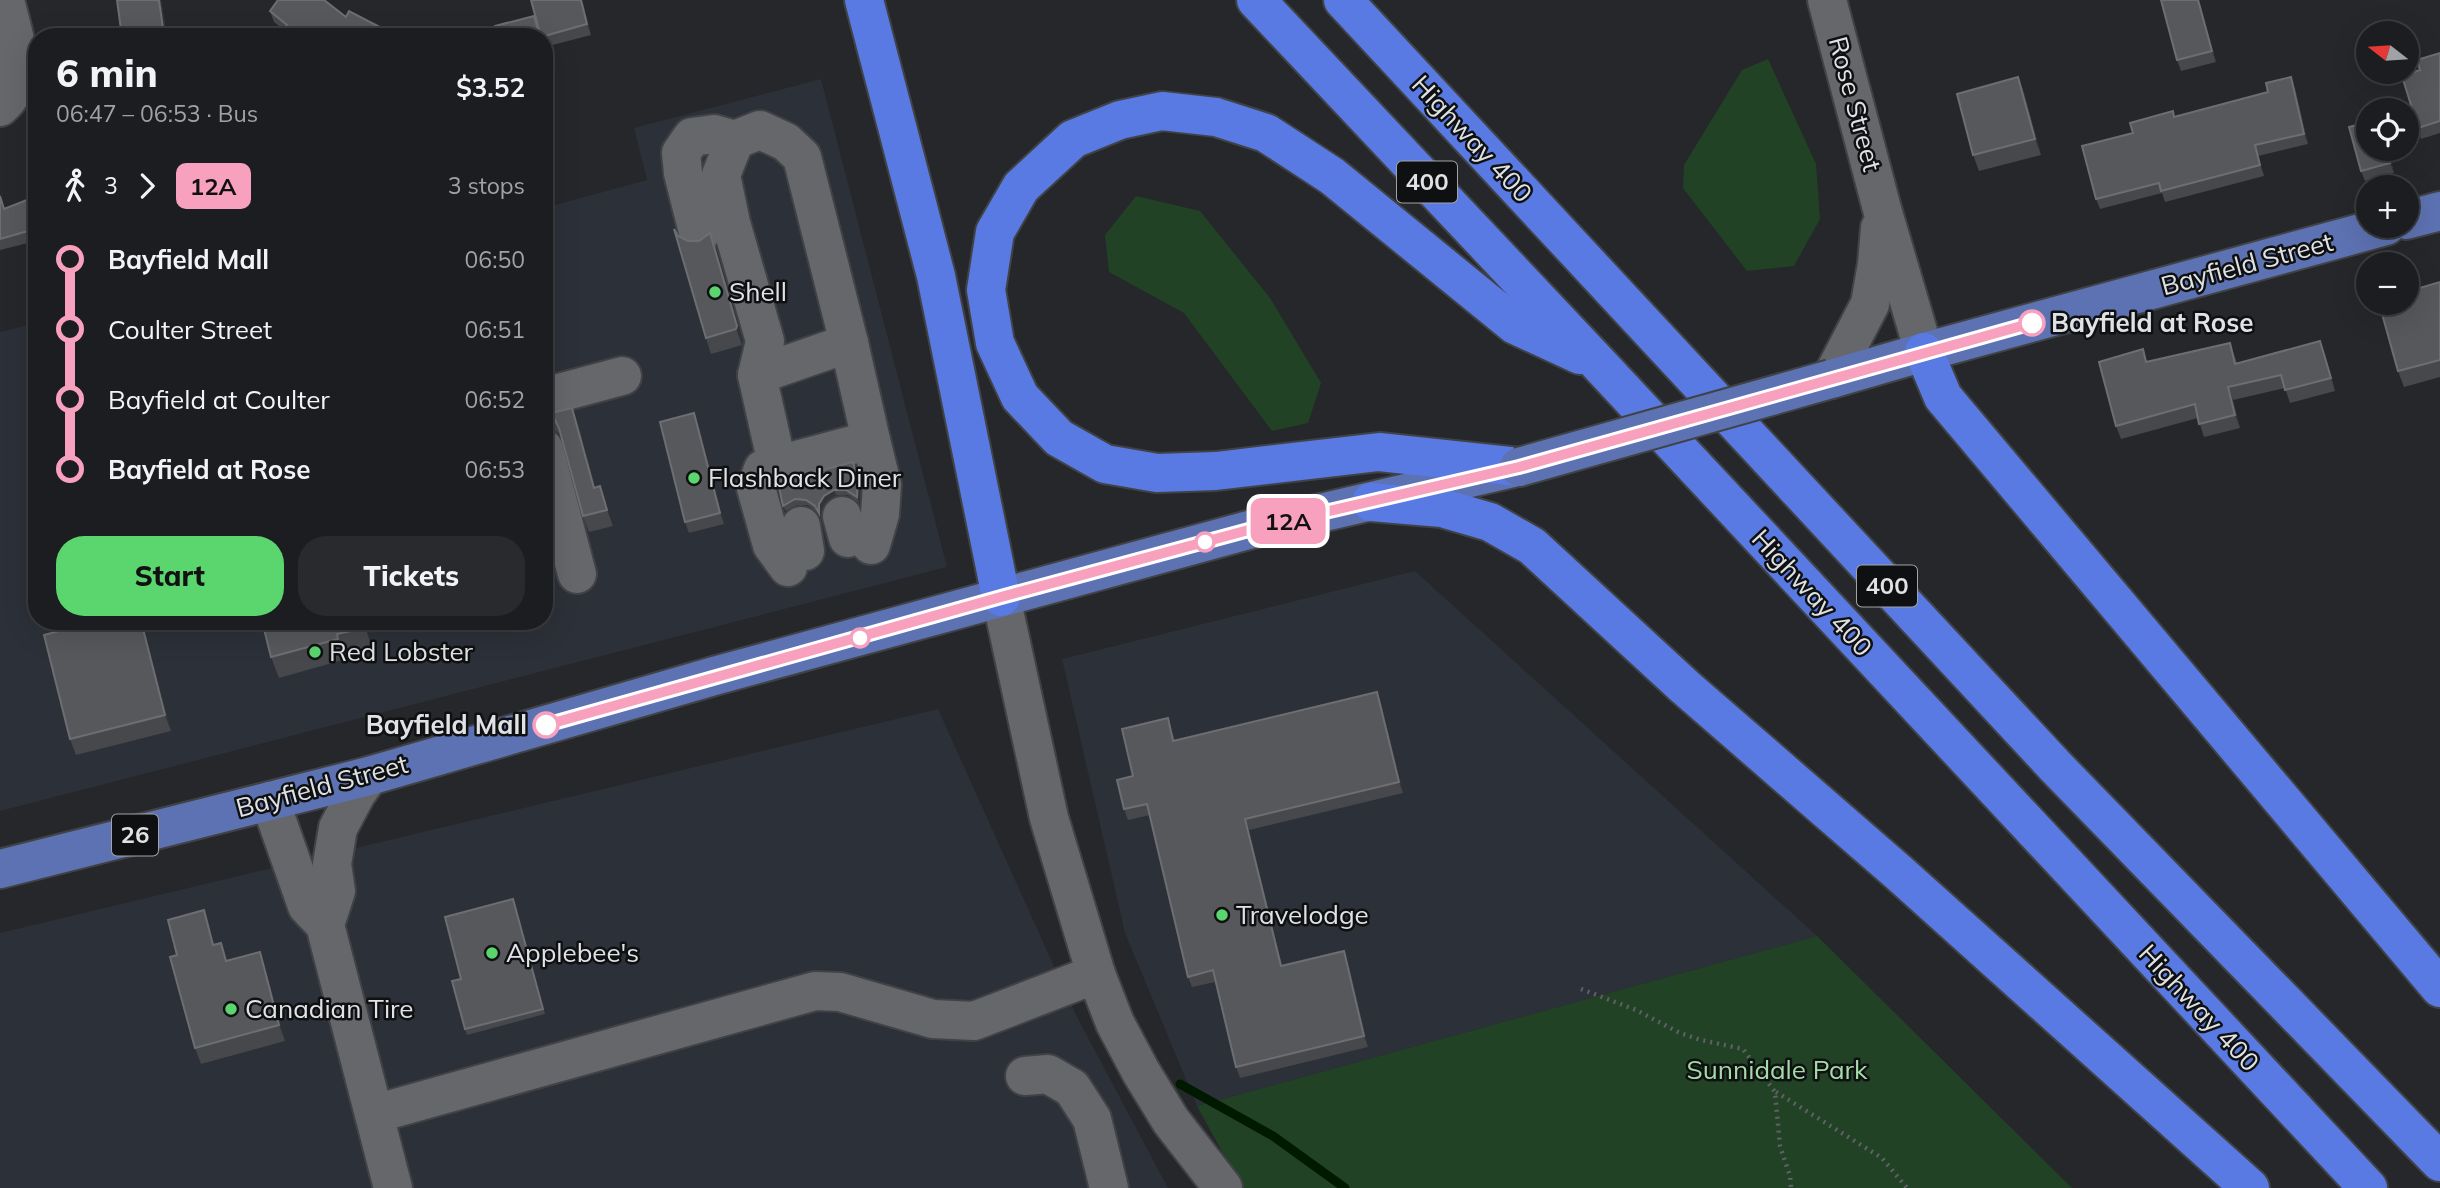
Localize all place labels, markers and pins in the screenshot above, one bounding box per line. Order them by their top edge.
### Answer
place label: Shell [729,275,787,308]
marker: Shell [707,284,723,300]
place label: Bayfield at Rose [2051,306,2254,339]
marker: Bayfield at Rose [2019,310,2045,336]
place label: Flashback Diner [708,461,902,494]
marker: Flashback Diner [686,470,702,486]
unlabelled marker [1195,532,1215,552]
unlabelled marker [850,628,870,648]
place label: Red Lobster [329,635,474,668]
marker: Red Lobster [307,644,323,660]
place label: Bayfield Mall [366,708,527,741]
marker: Bayfield Mall [533,712,559,738]
place label: Travelodge [1236,898,1369,931]
marker: Travelodge [1214,907,1230,923]
place label: Applebee's [506,936,639,969]
marker: Applebee's [484,945,500,961]
place label: Canadian Tire [245,992,414,1025]
marker: Canadian Tire [223,1001,239,1017]

